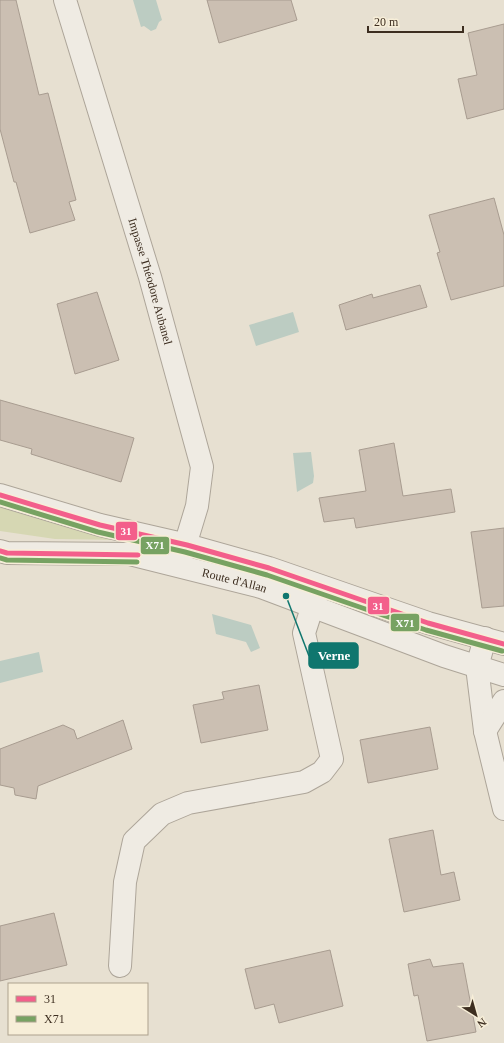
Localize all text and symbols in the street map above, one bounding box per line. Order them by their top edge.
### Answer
scale bar [368,8,463,34]
text: 20 m [374,15,399,29]
street label: Impasse Théodore Aubanel [125,216,175,347]
line badge: 31 [115,521,138,541]
text: 31 [121,525,132,537]
line badge: X71 [140,536,170,555]
text: X71 [146,539,164,551]
street label: Route d'Allan [200,565,269,596]
line badge: 31 [367,596,390,615]
text: 31 [373,600,384,612]
line badge: X71 [390,613,420,632]
text: X71 [396,617,414,629]
callout: Verne [309,643,358,668]
text: Verne [318,648,351,663]
legend [8,983,148,1035]
text: 31 [44,992,56,1006]
north arrow [456,995,496,1035]
text: X71 [44,1012,65,1026]
text: N [475,1016,489,1030]

